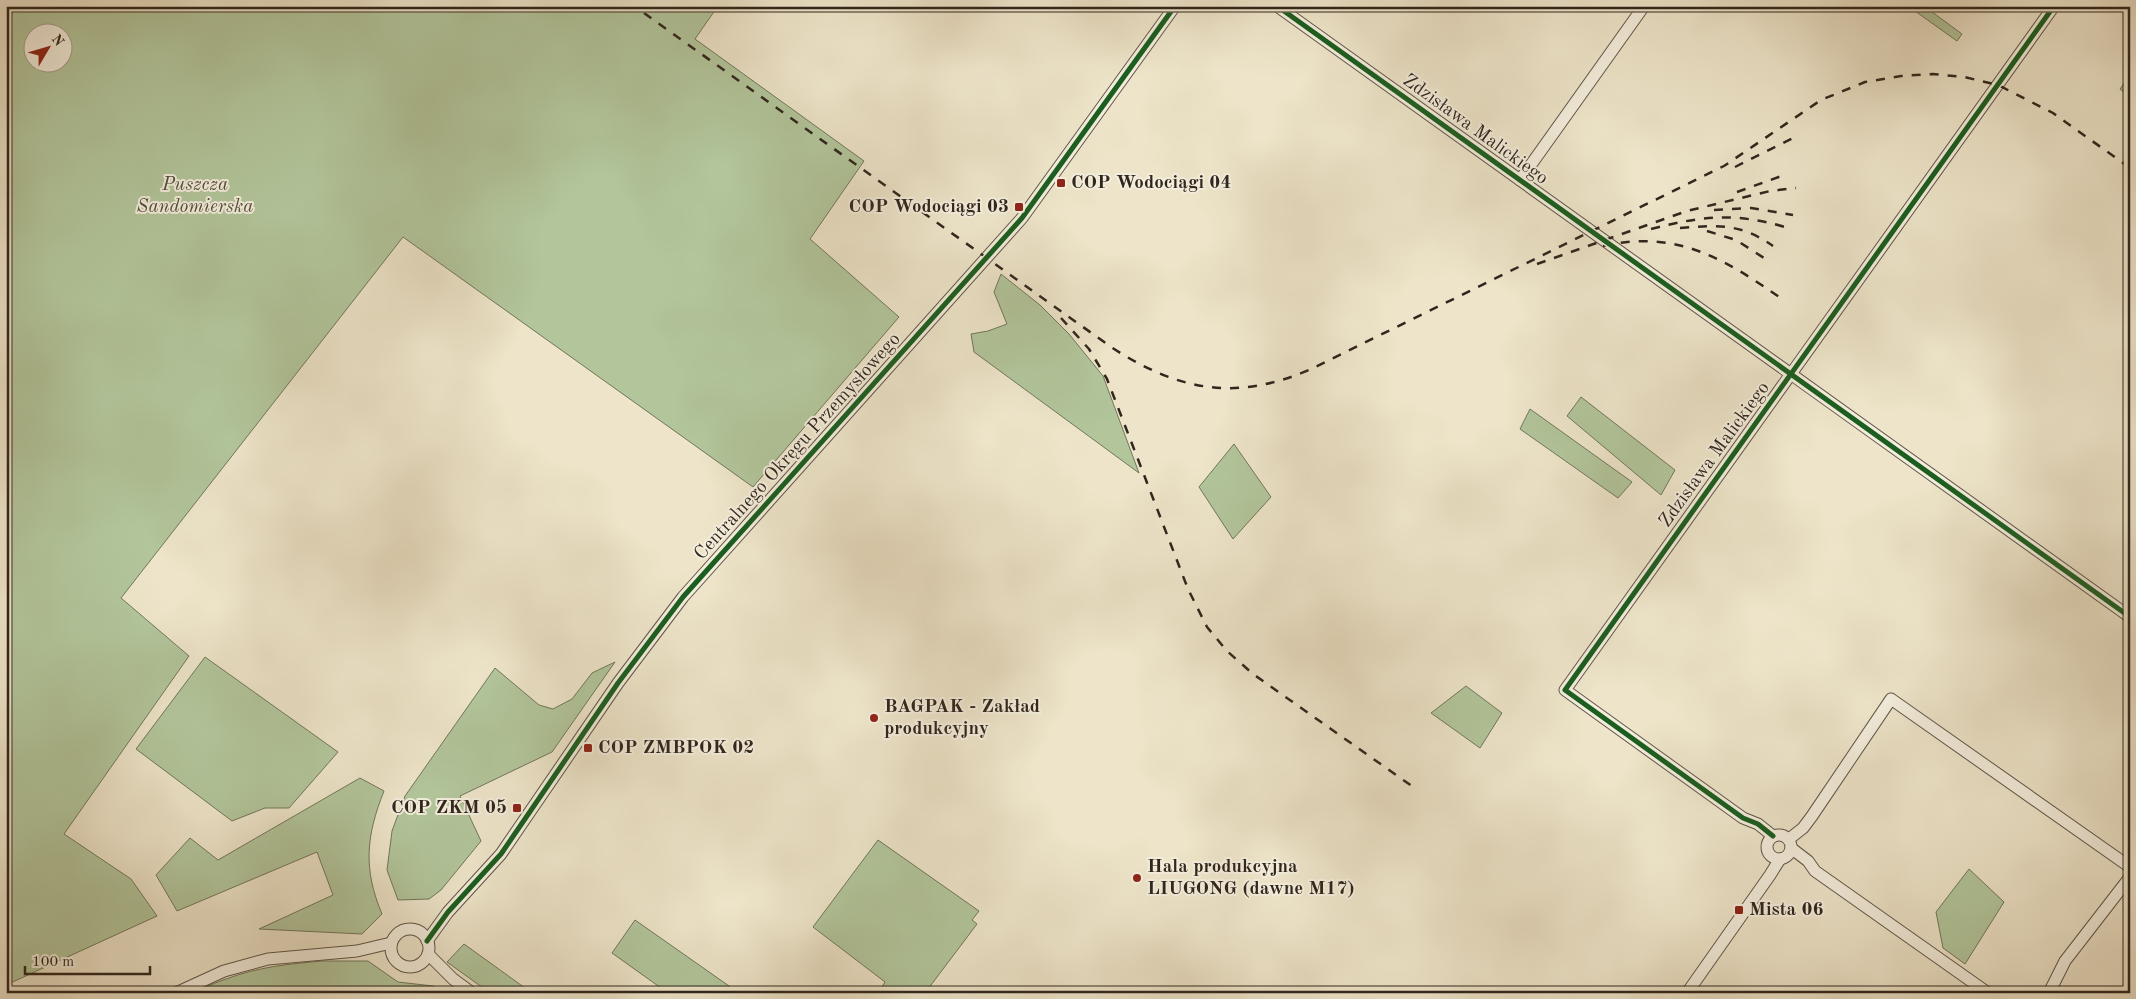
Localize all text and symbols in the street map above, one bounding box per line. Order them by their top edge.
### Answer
north arrow [22,22,72,72]
text: N [49,32,66,49]
street label: Zdzisława Malickiego [1399,71,1551,189]
place label: COP Wodociągi 04 [1071,174,1231,193]
park label: Puszcza Sandomierska [137,176,253,217]
marker: COP Wodociągi 04 [1055,177,1067,189]
place label: COP Wodociągi 03 [849,198,1009,217]
marker: COP Wodociągi 03 [1013,201,1025,213]
street label: Centralnego Okręgu Przemysłowego [691,330,905,564]
street label: Zdzisława Malickiego [1656,379,1774,531]
place label: BAGPAK - Zakład produkcyjny [884,698,1040,739]
marker: BAGPAK - Zakład produkcyjny [868,712,880,724]
place label: COP ZMBPOK 02 [598,739,754,758]
marker: COP ZMBPOK 02 [582,742,594,754]
place label: COP ZKM 05 [391,799,507,818]
marker: COP ZKM 05 [511,802,523,814]
place label: Hala produkcyjna LIUGONG (dawne M17) [1147,858,1354,899]
marker: Hala produkcyjna LIUGONG (dawne M17) [1131,872,1143,884]
place label: Mista 06 [1749,901,1824,920]
marker: Mista 06 [1733,904,1745,916]
scale bar [25,944,150,976]
text: 100 m [32,955,74,970]

